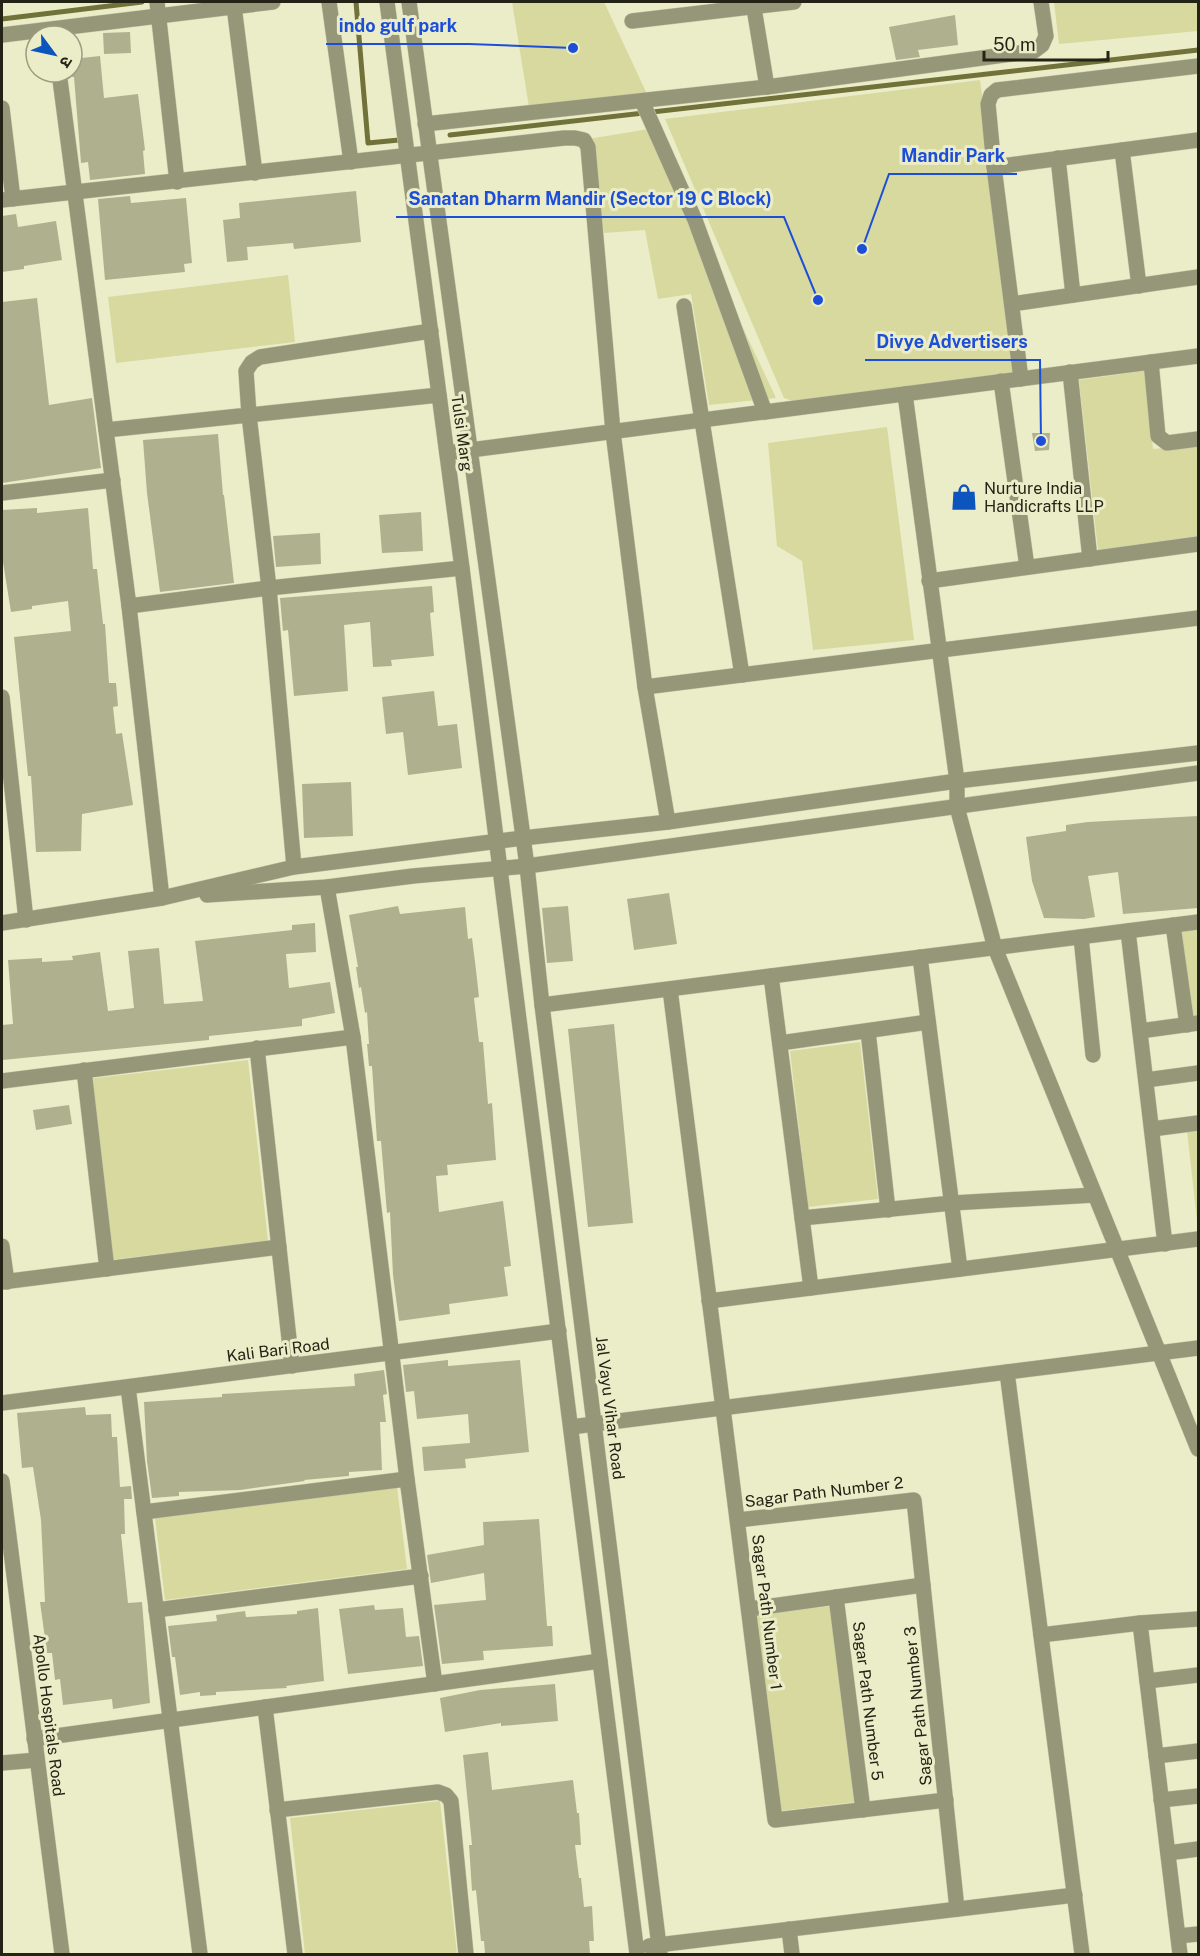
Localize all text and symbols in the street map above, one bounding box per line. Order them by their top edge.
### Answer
callout: indo gulf park [326,8,469,44]
text: indo gulf park [339,15,458,36]
north arrow [24,24,84,84]
scale bar [984,24,1108,62]
text: 50 m [993,34,1036,55]
text: उ [55,53,77,72]
callout: Mandir Park [889,138,1017,174]
text: Mandir Park [901,145,1006,166]
callout: Sanatan Dharm Mandir (Sector 19 C Block) [396,181,784,217]
text: Sanatan Dharm Mandir (Sector 19 C Block) [408,188,772,209]
callout: Divye Advertisers [865,324,1040,360]
text: Divye Advertisers [876,331,1028,352]
street label: Tulsi Marg [447,393,477,473]
place label: Nurture India Handicrafts LLP [984,479,1104,516]
shop icon: Nurture India Handicrafts LLP [949,482,979,512]
street label: Kali Bari Road [225,1334,331,1366]
street label: Jal Vayu Vihar Road [592,1335,628,1481]
street label: Sagar Path Number 2 [744,1473,904,1511]
street label: Sagar Path Number 1 [748,1533,786,1691]
street label: Sagar Path Number 5 [849,1620,887,1782]
street label: Sagar Path Number 3 [900,1625,936,1787]
street label: Apollo Hospitals Road [30,1632,68,1798]

